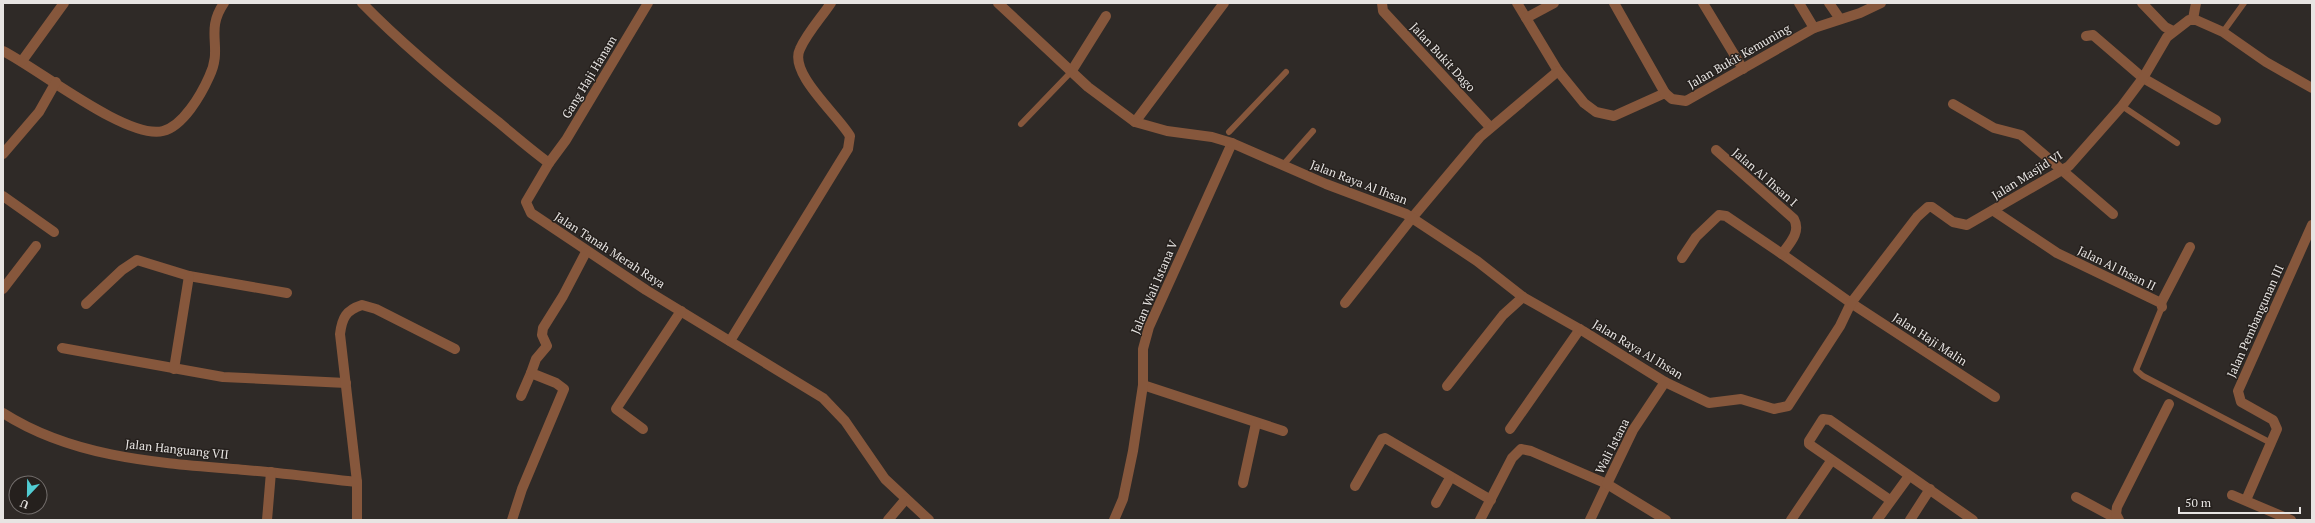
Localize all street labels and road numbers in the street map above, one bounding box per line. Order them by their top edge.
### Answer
street label: Jalan Bukit Dago [1407,19,1479,95]
street label: Jalan Bukit Kemuning [1685,20,1794,91]
street label: Gang Haji Hanam [558,32,620,121]
street label: Jalan Al Ihsan I [1729,145,1801,209]
street label: Jalan Masjid VI [1989,147,2065,203]
street label: Jalan Raya Al Ihsan [1308,157,1410,207]
street label: Jalan Tanah Merah Raya [552,209,668,291]
street label: Jalan Wali Istana V [1127,237,1181,336]
street label: Jalan Al Ihsan II [2075,243,2159,293]
street label: Jalan Pembangunan III [2223,262,2287,380]
street label: Jalan Haji Malin [1890,309,1970,369]
street label: Jalan Raya Al Ihsan [1590,316,1686,382]
street label: Wali Istana [1592,416,1632,476]
street label: Jalan Hanguang VII [125,436,229,462]

